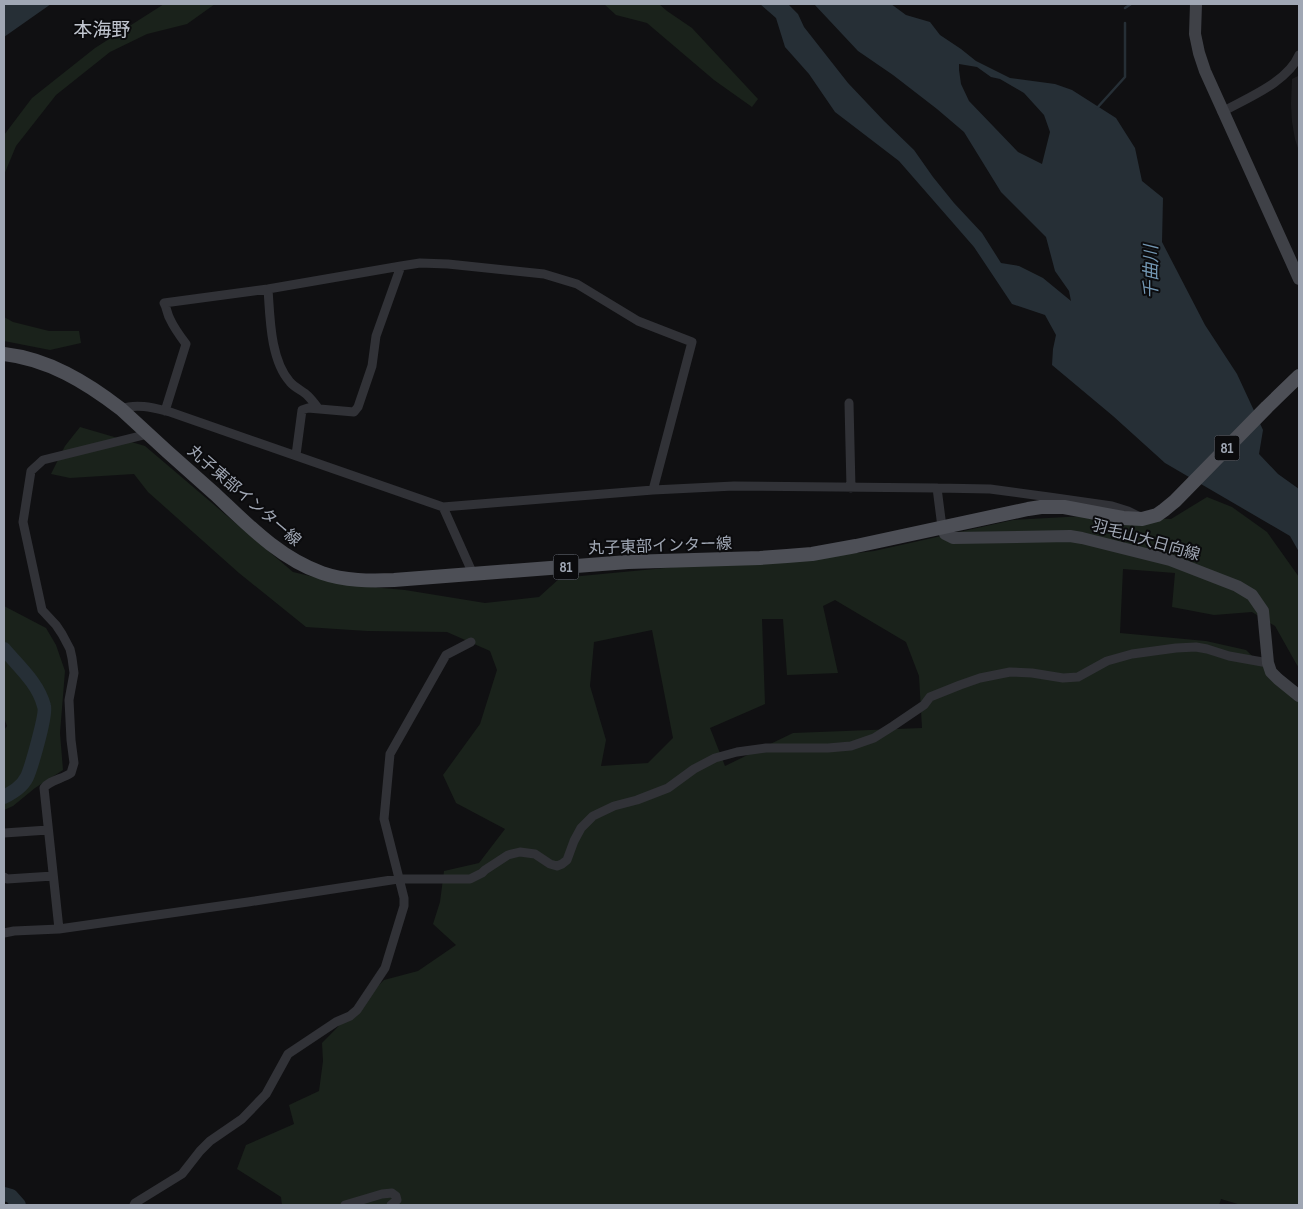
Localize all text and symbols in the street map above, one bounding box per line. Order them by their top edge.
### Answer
district label: 本海野 [73,19,131,42]
water label: 千曲川 [1141,243,1162,299]
road number: 81 [1214,436,1240,460]
street label: 丸子東部インター線 [183,442,305,551]
street label: 羽毛山大日向線 [1089,516,1202,565]
street label: 丸子東部インター線 [588,534,732,559]
road number: 81 [554,554,578,580]

